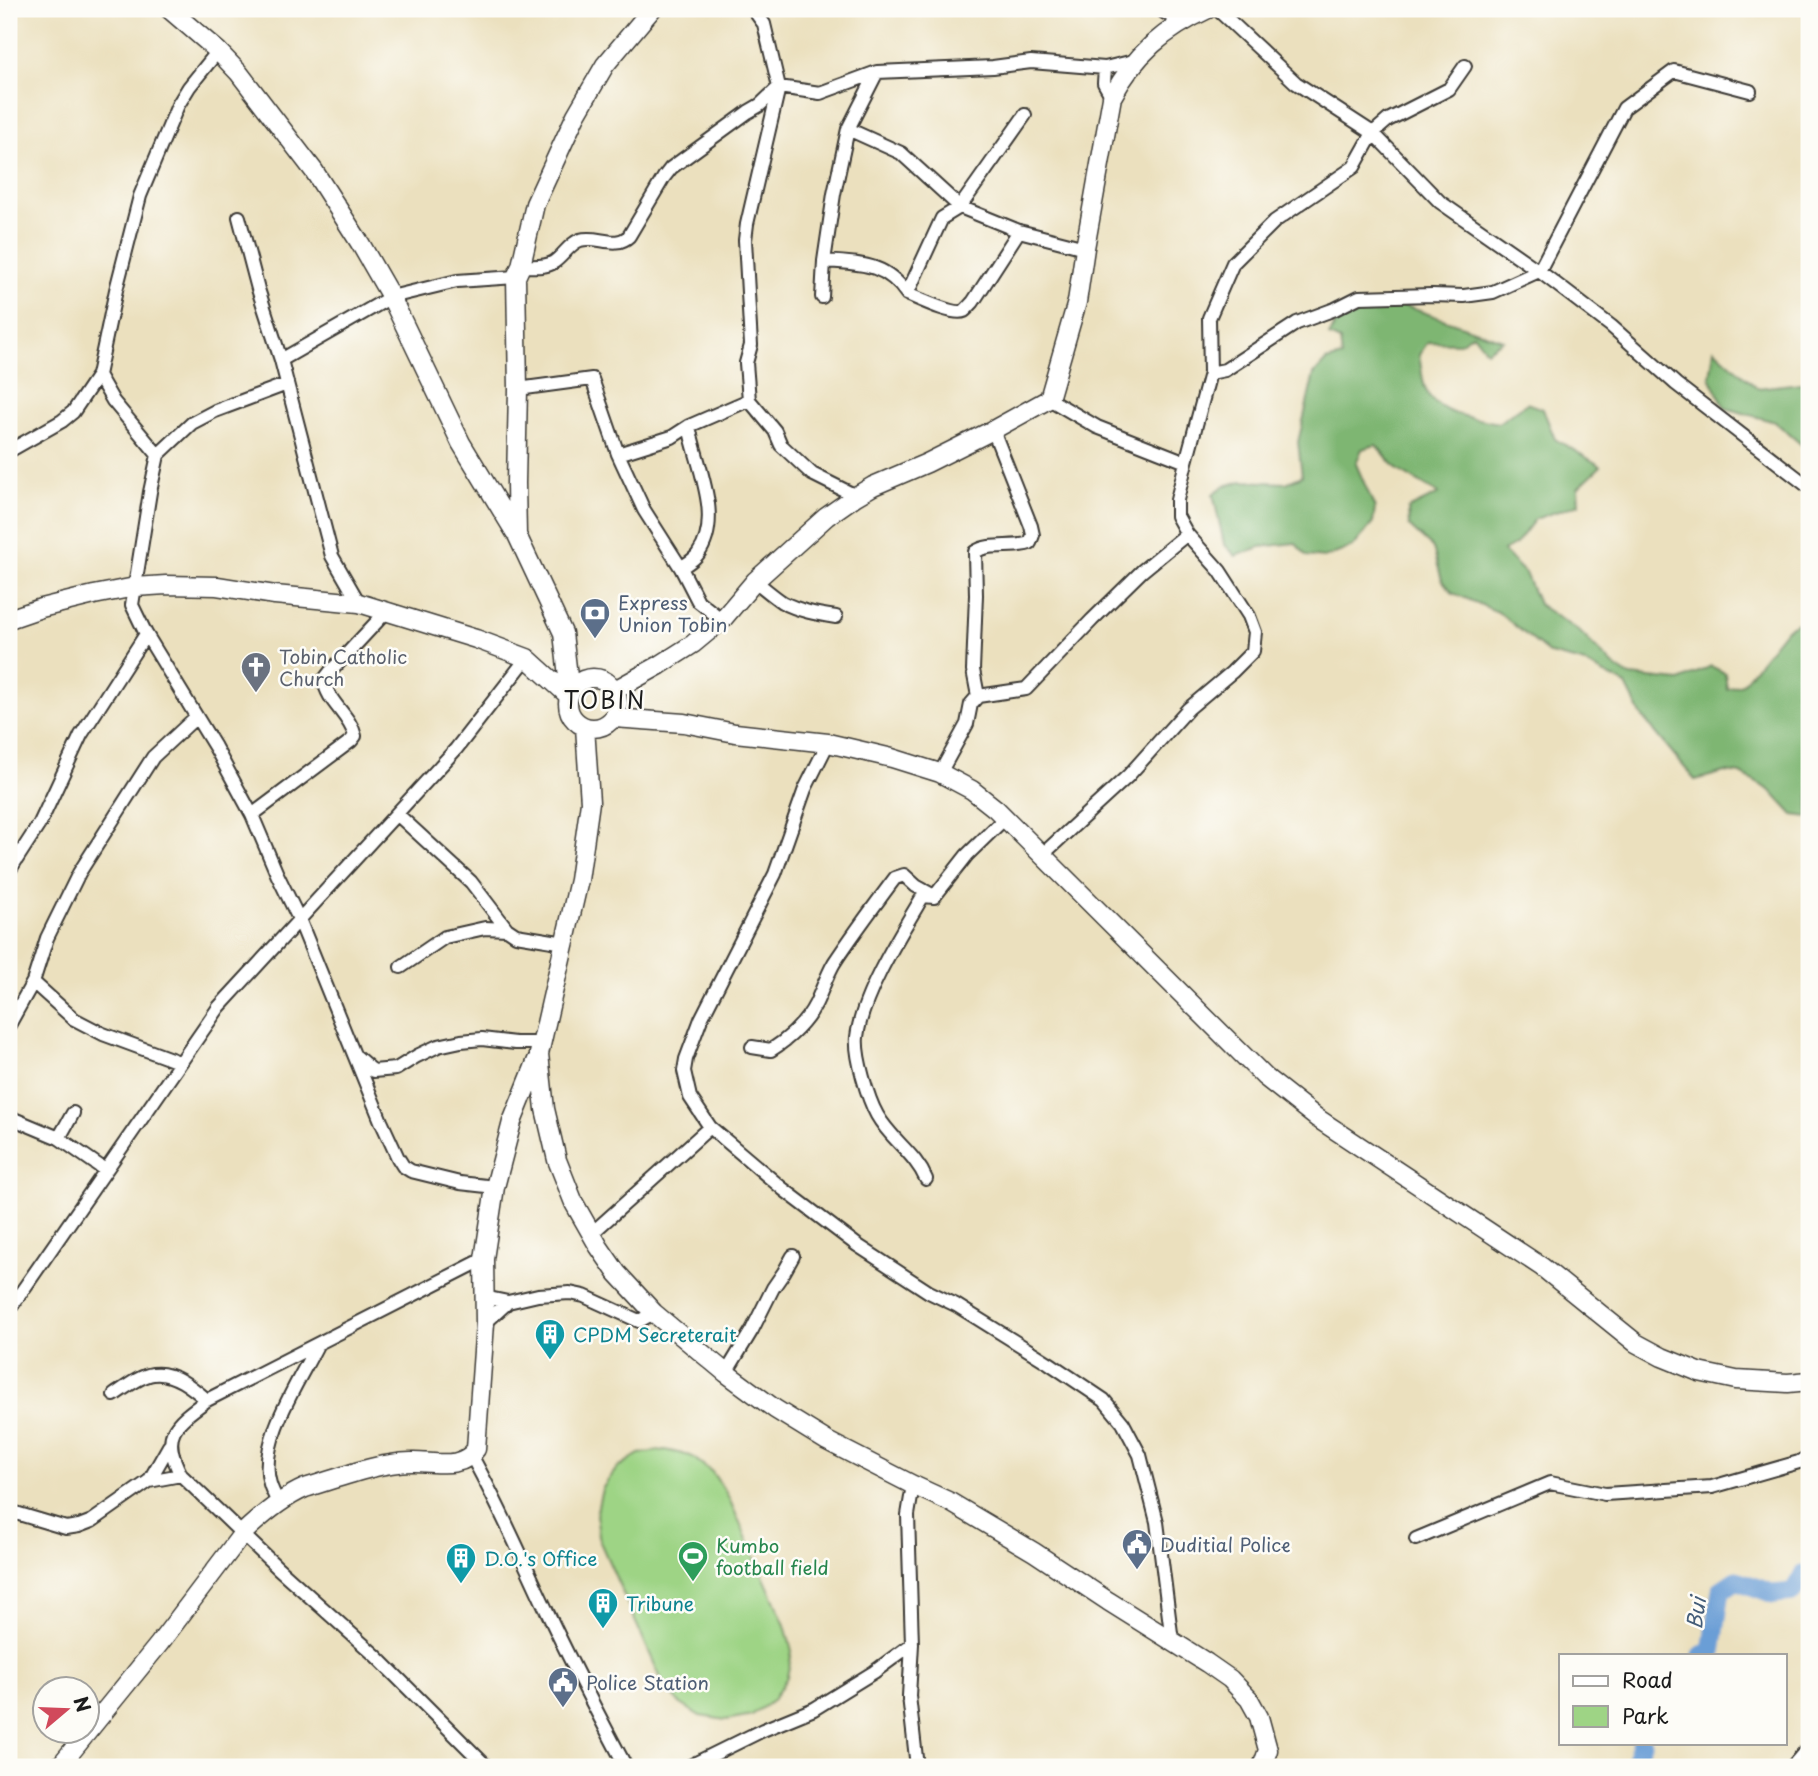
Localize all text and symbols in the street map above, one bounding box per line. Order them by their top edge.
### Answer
place label: Express Union Tobin [618,588,727,638]
bank icon: Express Union Tobin [578,596,612,640]
place label: Tobin Catholic Church [279,642,407,692]
church icon: Tobin Catholic Church [239,650,273,694]
district label: TOBIN [563,682,647,717]
building icon: CPDM Secreterait [533,1317,567,1361]
place label: CPDM Secreterait [573,1320,737,1348]
public building icon: Duditial Police [1120,1527,1154,1571]
place label: Duditial Police [1160,1530,1291,1558]
place label: Kumbo football field [716,1531,829,1581]
sports icon: Kumbo football field [676,1539,710,1583]
building icon: D.O.'s Office [444,1541,478,1585]
place label: D.O.'s Office [484,1544,597,1572]
building icon: Tribune [586,1586,620,1630]
place label: Tribune [626,1589,694,1617]
water label: Bui [1677,1592,1713,1631]
legend [1559,1654,1786,1744]
text: Road [1622,1663,1673,1695]
public building icon: Police Station [546,1665,580,1709]
place label: Police Station [586,1668,709,1696]
north arrow [32,1674,102,1744]
text: N [67,1692,99,1716]
text: Park [1622,1699,1669,1731]

